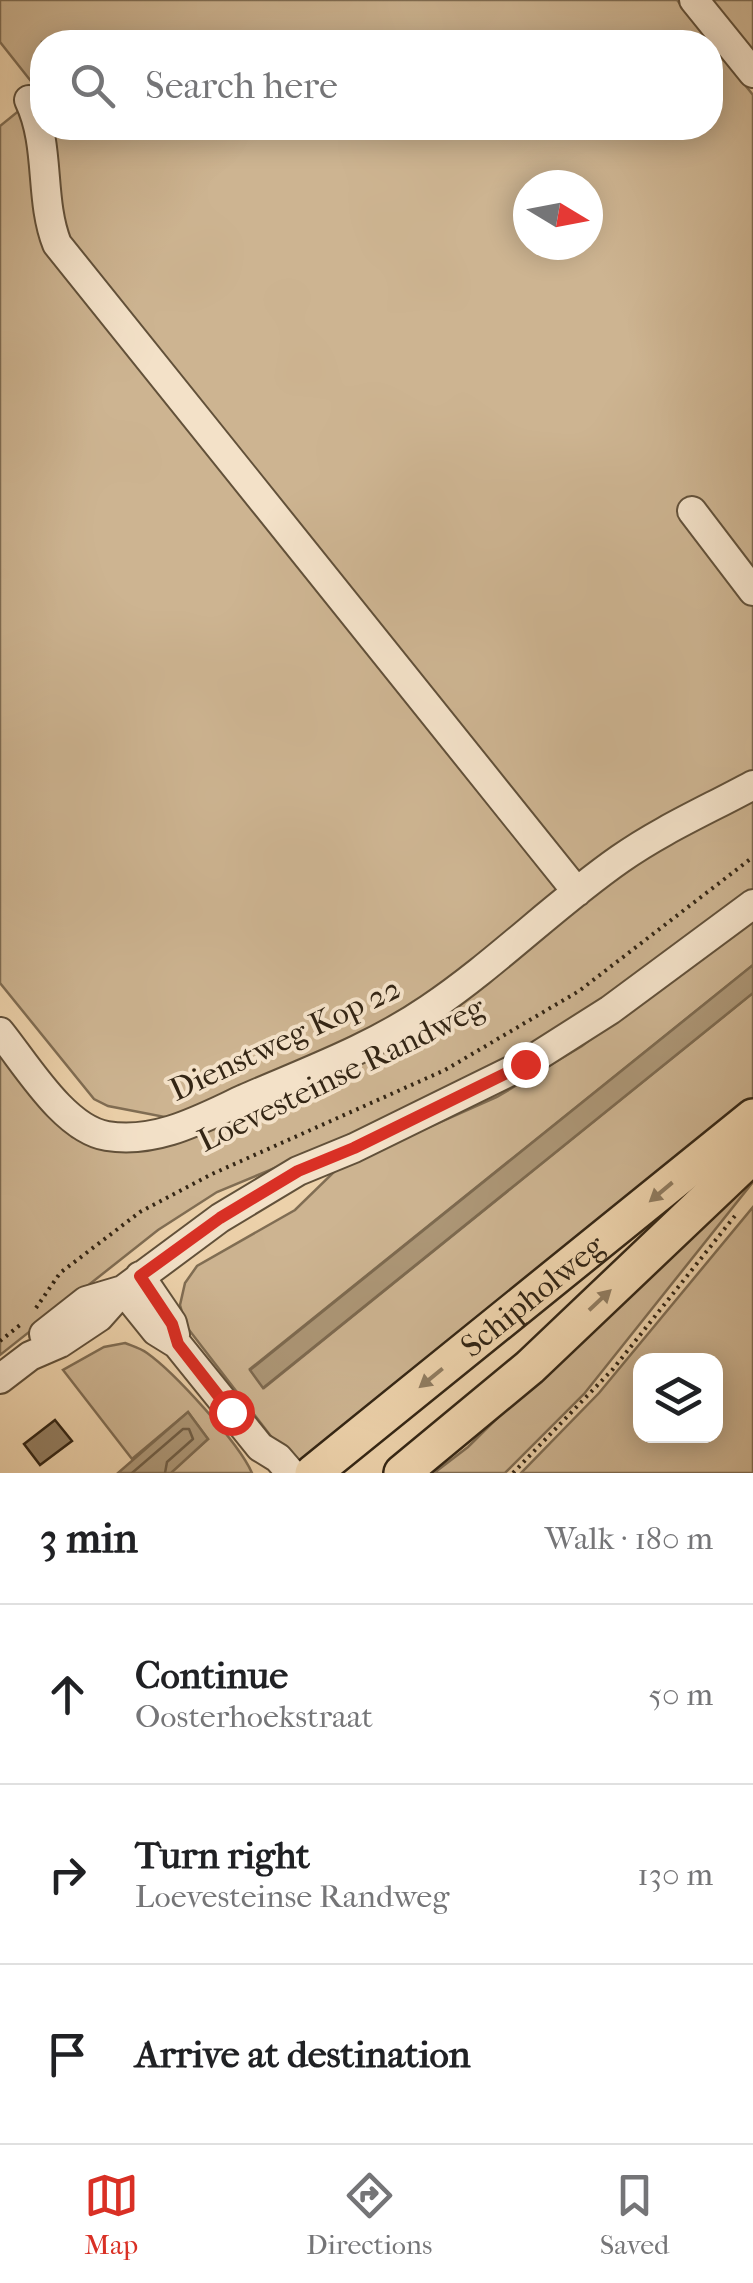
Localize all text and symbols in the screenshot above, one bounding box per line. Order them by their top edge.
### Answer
search box [30,30,723,140]
icon: search [65,58,120,113]
text: Search here [145,63,338,108]
north arrow [513,170,603,260]
street label: Dienstweg Kop 22 [164,969,406,1109]
street label: Loevesteinse Randweg [192,988,491,1160]
route end [503,1042,549,1088]
one-way arrow [649,1181,674,1202]
street label: Schipholweg [453,1226,612,1365]
one-way arrow [588,1289,612,1312]
map controls [633,1353,723,1443]
button: layers [633,1353,723,1443]
one-way arrow [419,1367,444,1388]
route start [209,1390,255,1436]
text: 3 min [40,1514,138,1563]
text: Walk · 180 m [545,1520,713,1557]
text: Continue [135,1653,288,1698]
icon: ahead [40,1667,95,1722]
text: 50 m [648,1676,713,1713]
text: Oosterhoekstraat [135,1698,373,1735]
text: Turn right [135,1833,310,1878]
icon: right [40,1847,95,1902]
text: 130 m [637,1856,713,1893]
text: Loevesteinse Randweg [135,1878,449,1915]
icon: arrive [40,2027,95,2082]
text: Arrive at destination [135,2032,471,2077]
tab: Map [84,2168,139,2261]
tab: Directions [306,2168,432,2261]
tab: Saved [600,2168,669,2261]

